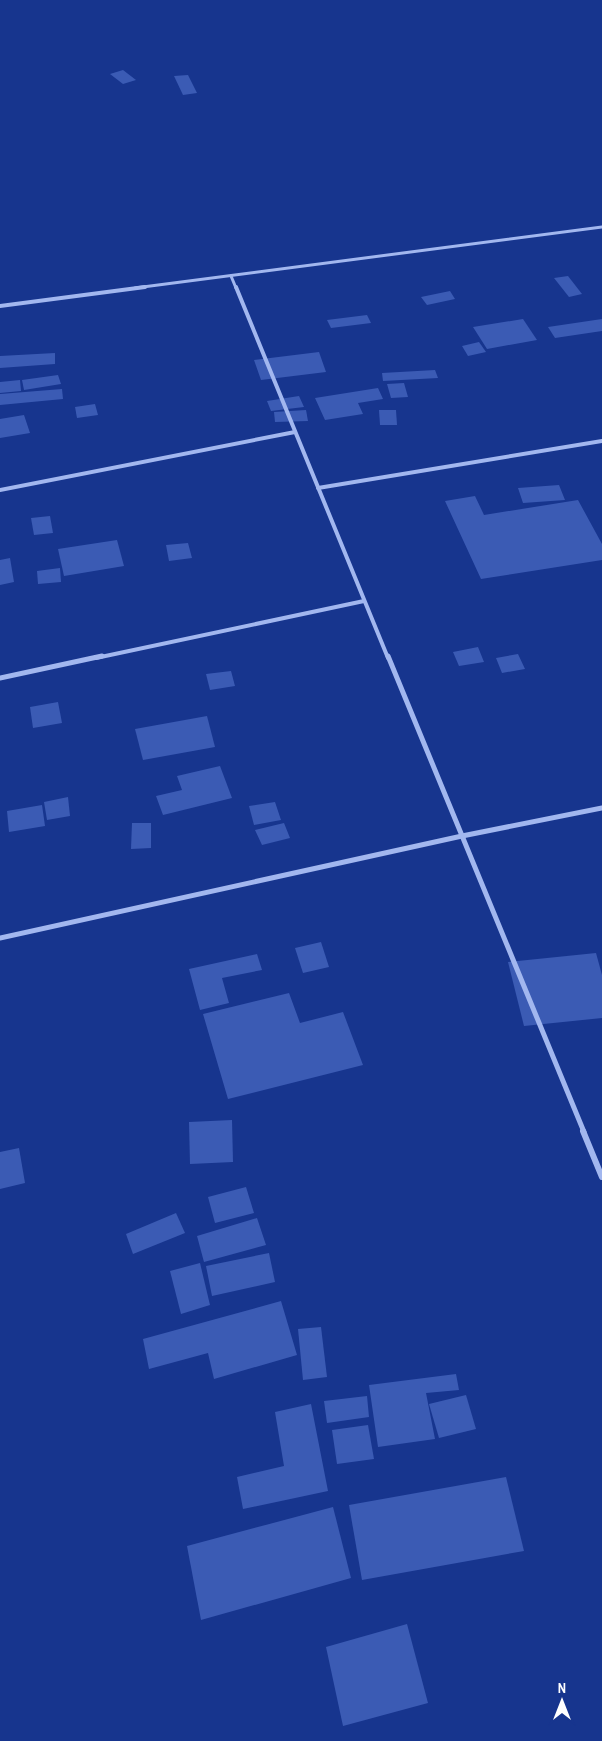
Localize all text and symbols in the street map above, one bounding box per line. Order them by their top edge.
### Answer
north arrow [537,1676,587,1726]
text: N [558,1679,566,1697]

